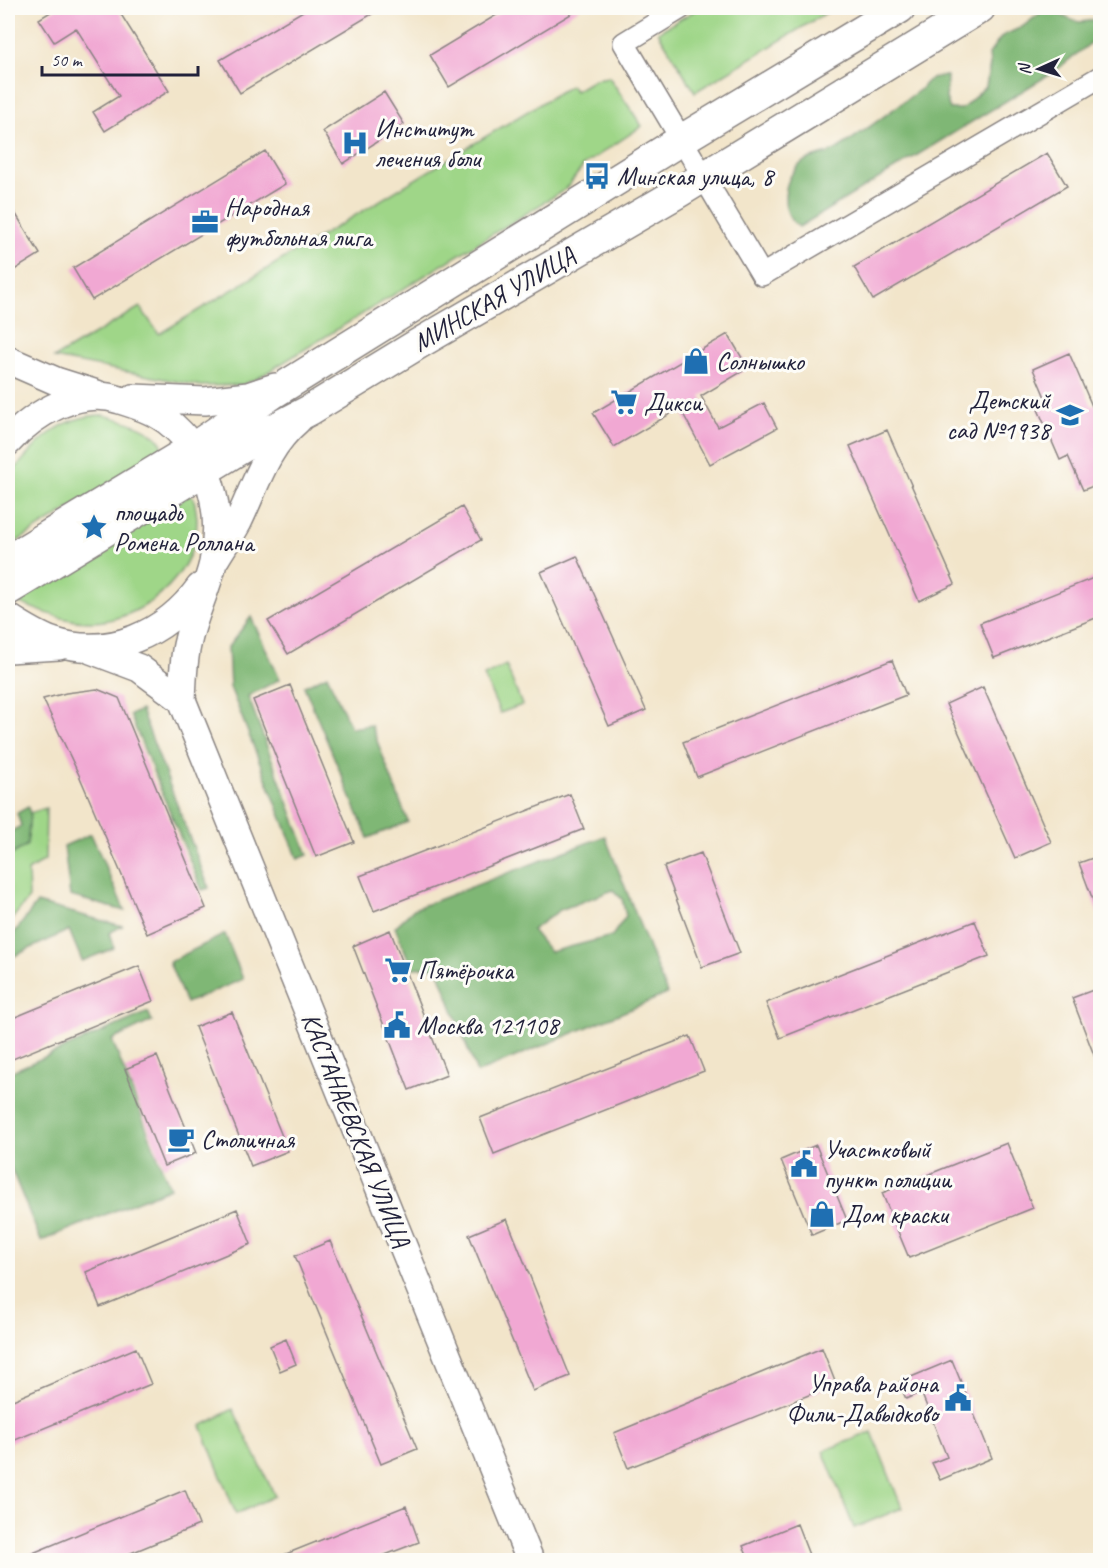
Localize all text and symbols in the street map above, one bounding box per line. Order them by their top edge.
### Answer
scale bar [42,39,198,77]
north arrow [1009,39,1069,99]
text: 50 m [51,49,84,71]
text: N [1014,61,1035,76]
place label: Институт лечения боли [375,112,483,175]
hospital icon: Институт лечения боли [340,128,370,158]
place label: Минская улица, 8 [617,160,775,193]
bus stop icon: Минская улица, 8 [582,161,612,191]
place label: Народная футбольная лига [225,191,374,254]
office icon: Народная футбольная лига [190,207,220,237]
street label: МИНСКАЯ УЛИЦА [407,239,582,359]
place label: Солнышко [716,345,806,378]
shop icon: Солнышко [681,346,711,376]
place label: Детский сад №1938 [947,384,1052,447]
place label: Дикси [644,386,704,419]
supermarket icon: Дикси [609,387,639,417]
school or university icon: Детский сад №1938 [1055,400,1085,430]
place label: площадь Ромена Роллана [114,496,256,559]
place icon: площадь Ромена Роллана [79,512,109,542]
place label: Пятёрочка [418,954,515,987]
supermarket icon: Пятёрочка [383,955,413,985]
street label: КАСТАНАЕВСКАЯ УЛИЦА [294,1008,419,1253]
place label: Москва 121108 [417,1009,561,1042]
public building icon: Москва 121108 [382,1010,412,1040]
place label: Столичная [201,1123,296,1156]
cafe icon: Столичная [166,1124,196,1154]
place label: Участковый пункт полиции [824,1133,952,1196]
public building icon: Участковый пункт полиции [789,1149,819,1179]
place label: Дом краски [842,1198,950,1231]
shop icon: Дом краски [807,1199,837,1229]
place label: Управа района Фили-Давыдково [786,1367,941,1430]
public building icon: Управа района Фили-Давыдково [943,1383,973,1413]

